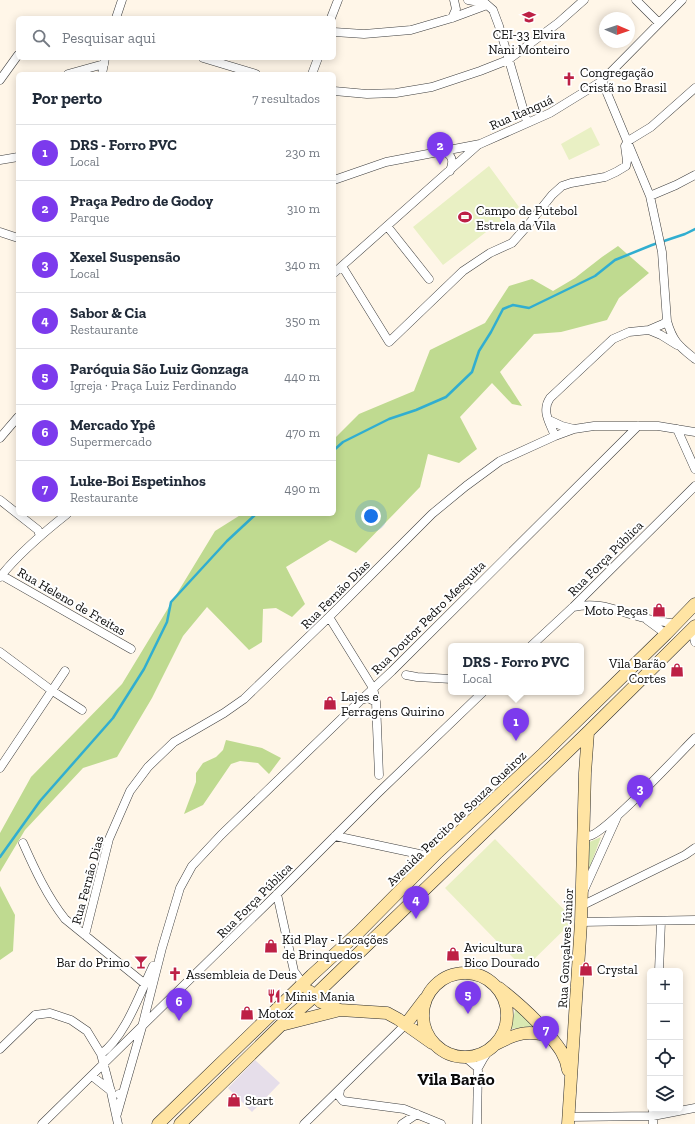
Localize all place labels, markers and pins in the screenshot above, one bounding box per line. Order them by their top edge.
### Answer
school or university icon: CEI-33 Elvira Nani Monteiro [521,9,537,25]
place label: CEI-33 Elvira Nani Monteiro [488,27,570,57]
place label: Congregação Cristã no Brasil [580,65,667,95]
church icon: Congregação Cristã no Brasil [561,71,577,87]
pin: 2 [427,132,453,165]
place label: Campo de Futebol Estrela da Vila [476,203,578,233]
sports icon: Campo de Futebol Estrela da Vila [457,209,473,225]
shop icon: Moto Peças [651,602,667,618]
place label: Moto Peças [584,603,648,618]
place label: Vila Barão Cortes [608,656,666,686]
shop icon: Vila Barão Cortes [669,662,685,678]
place label: Lajes e Ferragens Quirino [341,689,445,719]
shop icon: Lajes e Ferragens Quirino [322,695,338,711]
pin: 1 [503,708,529,741]
pin: 3 [627,775,653,808]
pin: 4 [403,886,429,919]
place label: Kid Play - Locações de Brinquedos [282,932,389,962]
shop icon: Kid Play - Locações de Brinquedos [263,938,279,954]
place label: Avicultura Bico Dourado [464,940,540,970]
shop icon: Avicultura Bico Dourado [445,946,461,962]
bar icon: Bar do Primo [133,954,149,970]
place label: Bar do Primo [56,955,130,970]
shop icon: Crystal [578,961,594,977]
place label: Crystal [597,962,638,977]
church icon: Assembleia de Deus [167,966,183,982]
place label: Assembleia de Deus [186,967,297,982]
pin: 5 [455,981,481,1014]
pin: 6 [166,988,192,1021]
restaurant icon: Minis Mania [266,988,282,1004]
place label: Minis Mania [285,989,356,1004]
shop icon: Motox [239,1005,255,1021]
place label: Motox [258,1006,294,1021]
pin: 7 [533,1016,559,1049]
shop icon: Start [226,1092,242,1108]
place label: Start [245,1093,273,1108]

